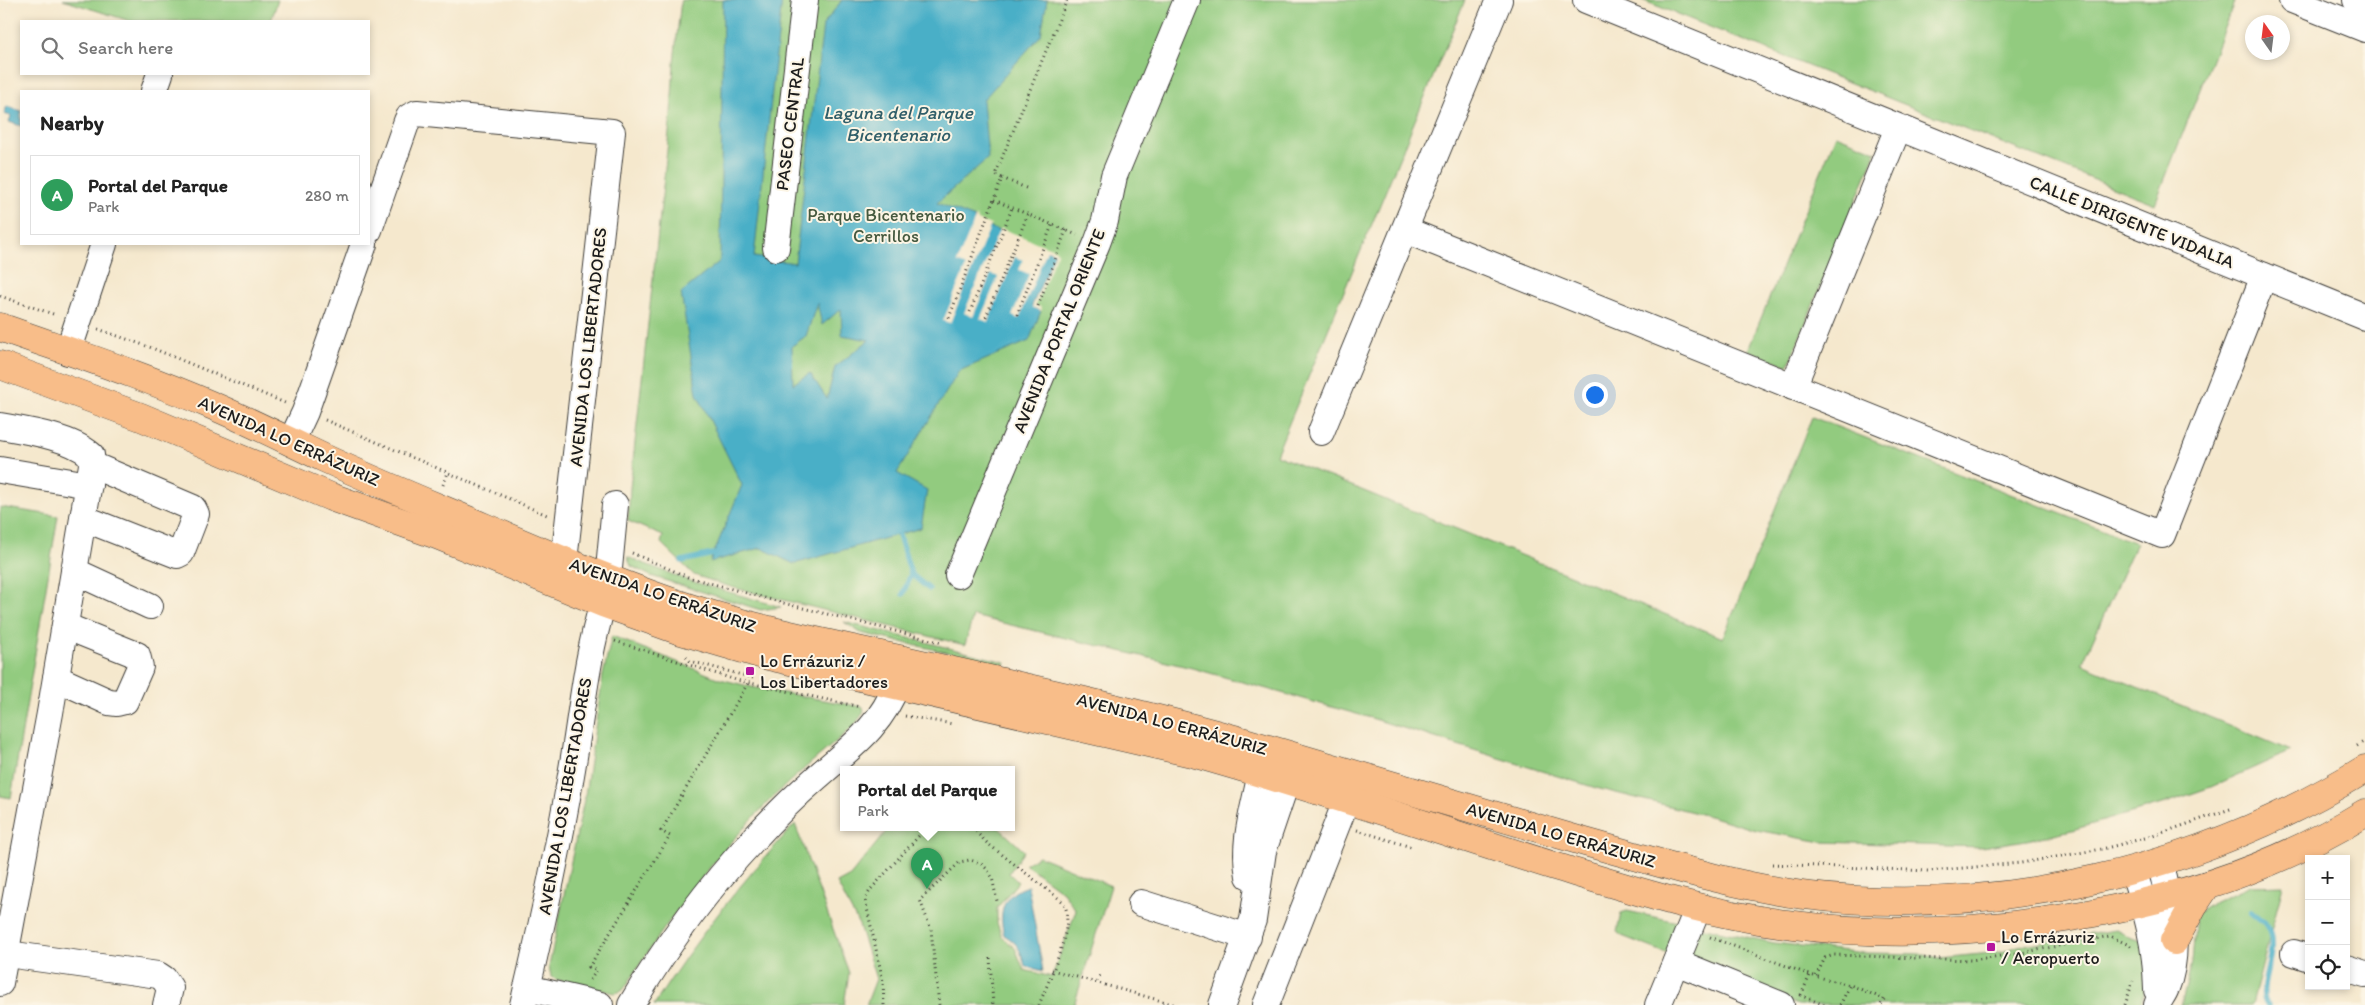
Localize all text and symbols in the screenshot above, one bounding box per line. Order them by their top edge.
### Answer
north arrow [2245,15,2290,60]
search box [20,20,370,75]
icon: search [38,34,66,62]
text: Search here [78,36,173,59]
street label: PASEO CENTRAL [771,56,809,192]
water label: Laguna del Parque Bicentenario [823,101,974,146]
text: Nearby [40,110,104,135]
street label: CALLE DIRIGENTE VIDALIA [2026,171,2238,273]
text: Portal del Parque [88,174,228,197]
text: A [52,186,62,205]
text: 280 m [305,186,349,205]
text: Park [88,197,119,216]
park label: Parque Bicentenario Cerrillos [807,204,965,247]
street label: AVENIDA LOS LIBERTADORES [564,226,612,468]
street label: AVENIDA PORTAL ORIENTE [1008,226,1110,436]
your location [1582,382,1608,408]
street label: AVENIDA LO ERRÁZURIZ [195,391,383,491]
street label: AVENIDA LO ERRÁZURIZ [567,553,759,637]
place label: Lo Errázuriz / Los Libertadores [760,650,888,693]
marker: Lo Errázuriz / Los Libertadores [744,665,756,677]
street label: AVENIDA LOS LIBERTADORES [533,676,597,916]
street label: AVENIDA LO ERRÁZURIZ [1074,688,1270,760]
popup [840,766,1015,831]
text: Portal del Parque [858,778,997,801]
street label: AVENIDA LO ERRÁZURIZ [1464,797,1658,873]
text: Park [858,801,889,820]
pin: A [911,848,943,889]
map controls [2305,855,2350,990]
button: + [2305,855,2350,900]
button: − [2305,900,2350,945]
place label: Lo Errázuriz / Aeropuerto [2001,926,2100,969]
marker: Lo Errázuriz / Aeropuerto [1985,941,1997,953]
button: locate [2305,945,2350,990]

